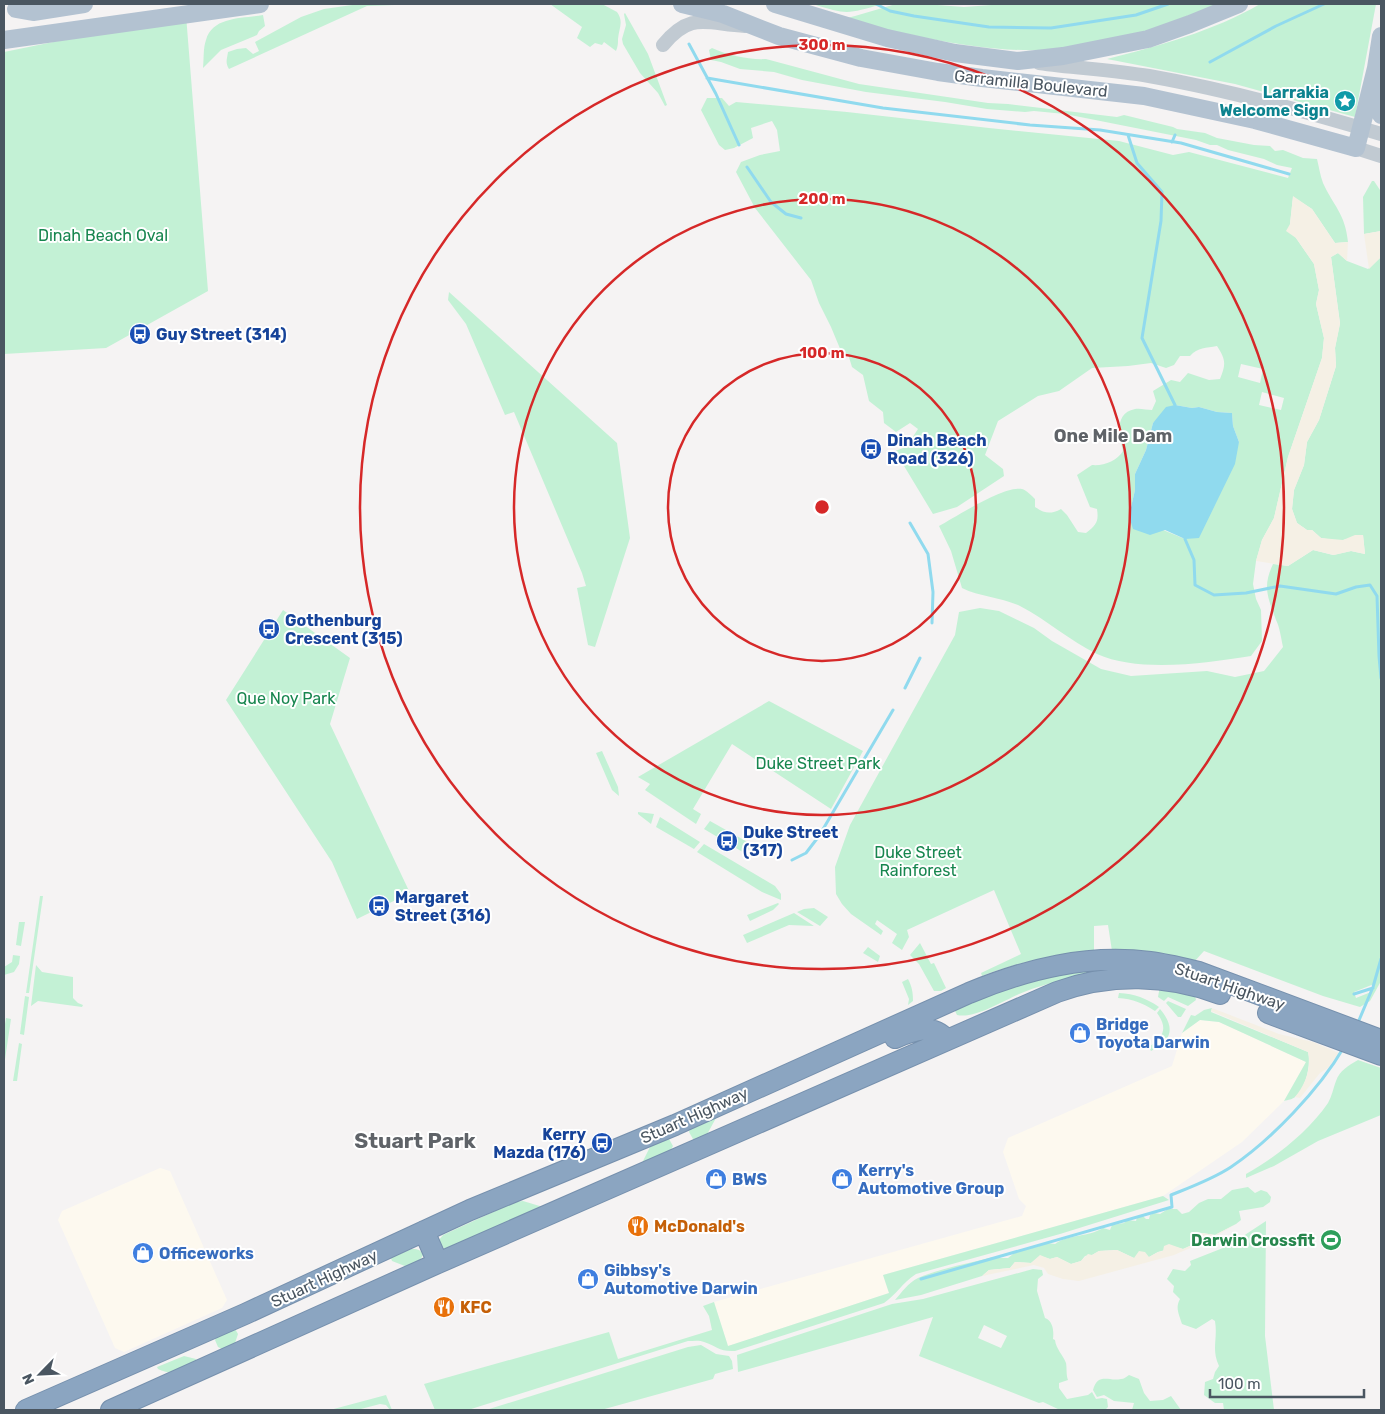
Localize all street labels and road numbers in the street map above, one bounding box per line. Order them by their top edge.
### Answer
street label: Garramilla Boulevard [953,66,1109,101]
street label: Stuart Highway [1172,959,1288,1014]
street label: Stuart Highway [638,1083,751,1148]
street label: Stuart Highway [268,1245,381,1311]

